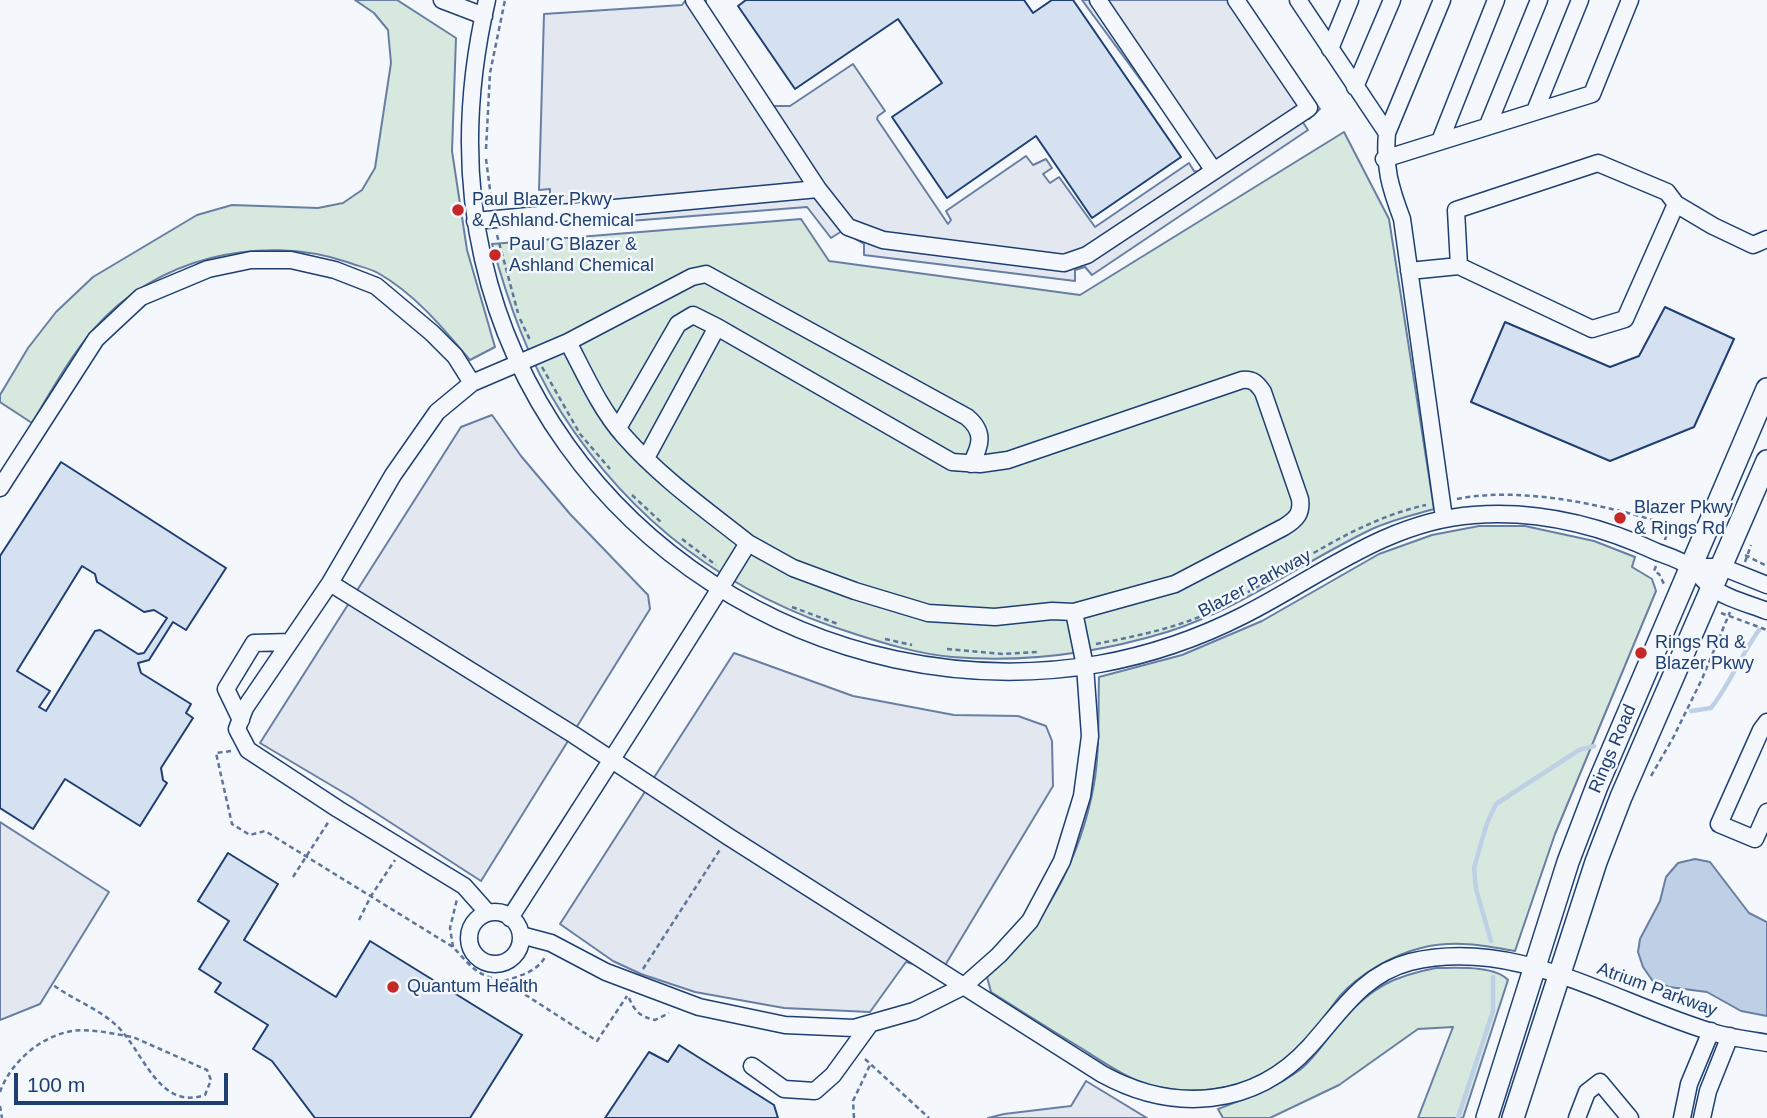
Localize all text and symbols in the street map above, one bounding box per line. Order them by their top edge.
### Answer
place label: Paul Blazer Pkwy & Ashland Chemical [472,189,634,232]
marker: Paul Blazer Pkwy & Ashland Chemical [450,202,466,218]
place label: Paul G Blazer & Ashland Chemical [509,234,654,276]
marker: Paul G Blazer & Ashland Chemical [487,247,503,263]
place label: Blazer Pkwy & Rings Rd [1634,497,1733,540]
marker: Blazer Pkwy & Rings Rd [1612,510,1628,526]
street label: Blazer Parkway [1195,545,1315,623]
place label: Rings Rd & Blazer Pkwy [1655,632,1754,674]
marker: Rings Rd & Blazer Pkwy [1633,645,1649,661]
street label: Rings Road [1585,701,1641,797]
street label: Atrium Parkway [1594,958,1720,1022]
place label: Quantum Health [407,976,538,998]
marker: Quantum Health [385,979,401,995]
scale bar [18,1058,231,1102]
text: 100 m [27,1073,85,1096]

